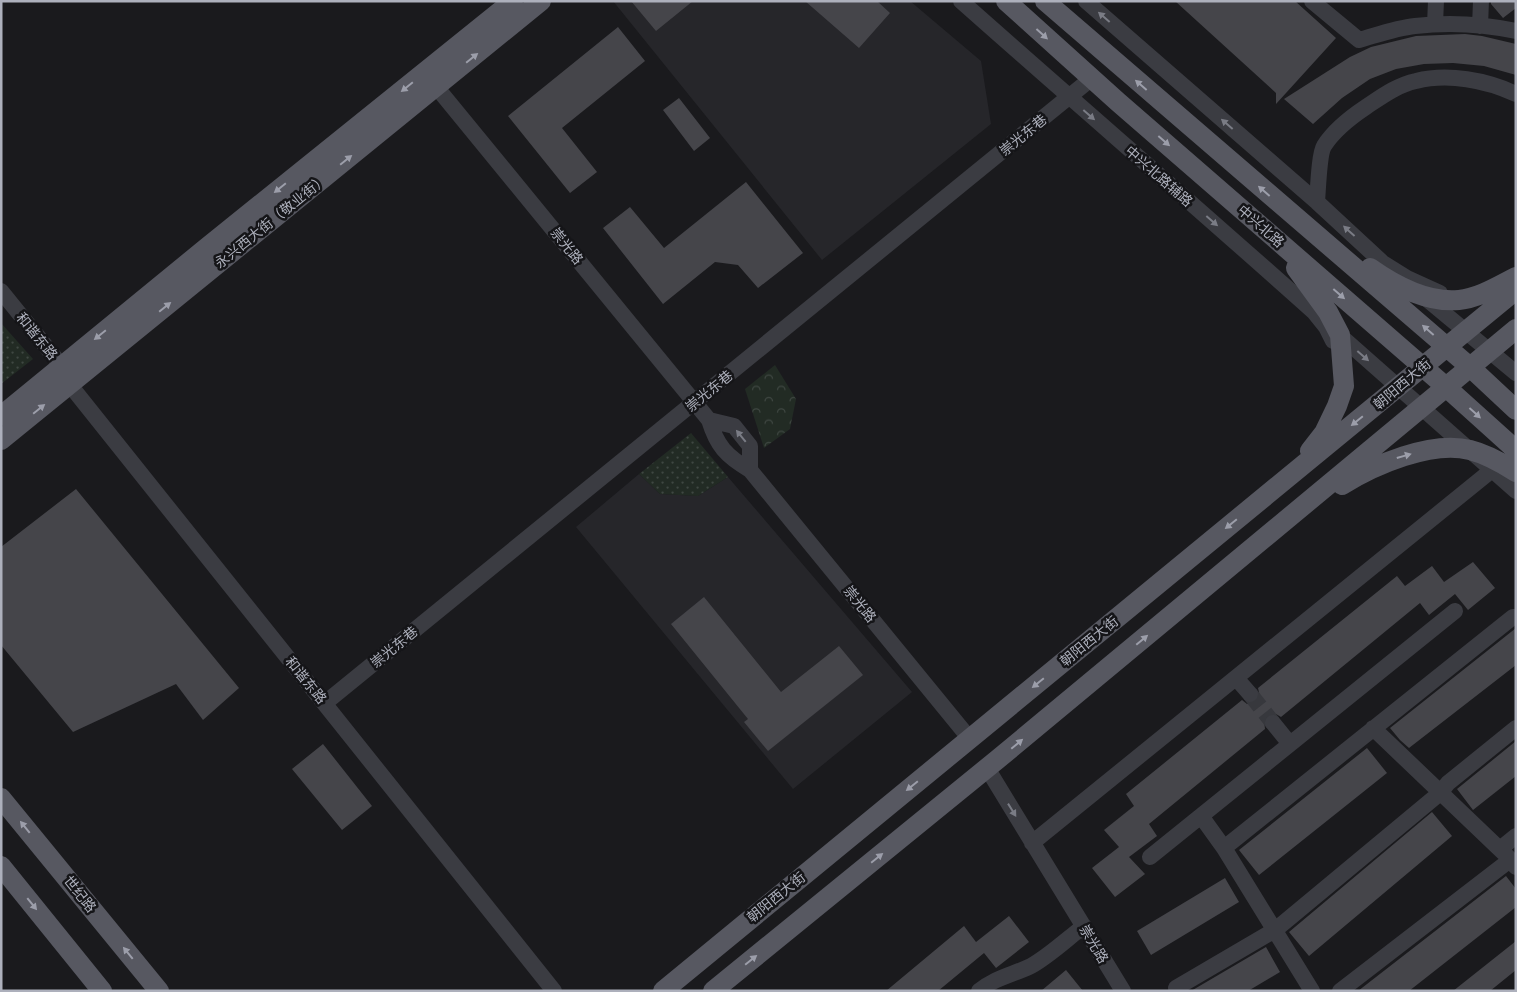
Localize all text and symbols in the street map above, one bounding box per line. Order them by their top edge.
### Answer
one-way arrow [1099,11,1111,23]
one-way arrow [1036,28,1049,39]
one-way arrow [465,52,478,63]
one-way arrow [1135,79,1148,90]
one-way arrow [401,81,414,92]
one-way arrow [1083,109,1095,120]
street label: 崇光东巷 [995,110,1050,160]
one-way arrow [1221,118,1233,130]
one-way arrow [1157,136,1170,147]
street label: 中兴北路辅路 [1121,141,1197,210]
one-way arrow [339,155,352,166]
street label: 永兴西大街（敬业街） [210,169,331,272]
one-way arrow [274,183,287,194]
one-way arrow [1258,185,1271,196]
street label: 中兴北路 [1234,200,1289,251]
one-way arrow [1206,215,1218,226]
street label: 崇光路 [547,223,588,268]
one-way arrow [1343,225,1355,237]
one-way arrow [1332,289,1345,300]
one-way arrow [158,301,171,312]
street label: 和谐东路 [12,308,62,363]
one-way arrow [1421,325,1434,336]
one-way arrow [93,329,106,340]
one-way arrow [1357,350,1369,362]
street label: 朝阳西大街 [1369,354,1435,413]
street label: 崇光东巷 [681,366,736,416]
one-way arrow [32,404,45,415]
one-way arrow [1468,407,1481,418]
one-way arrow [1351,416,1364,427]
one-way arrow [736,429,747,442]
one-way arrow [1397,452,1412,460]
one-way arrow [1225,519,1238,530]
street label: 崇光路 [840,581,881,626]
street label: 朝阳西大街 [1056,611,1122,670]
street label: 崇光东巷 [366,622,421,672]
one-way arrow [1135,634,1147,646]
street label: 和谐东路 [281,652,331,707]
one-way arrow [1032,677,1044,688]
one-way arrow [1010,738,1023,749]
one-way arrow [906,780,918,791]
one-way arrow [1008,803,1017,817]
one-way arrow [20,821,31,833]
one-way arrow [870,852,883,863]
street label: 朝阳西大街 [743,867,809,926]
street label: 世纪路 [60,871,101,916]
one-way arrow [26,898,37,911]
street label: 崇光路 [1075,921,1113,967]
one-way arrow [122,947,133,960]
one-way arrow [745,955,757,966]

